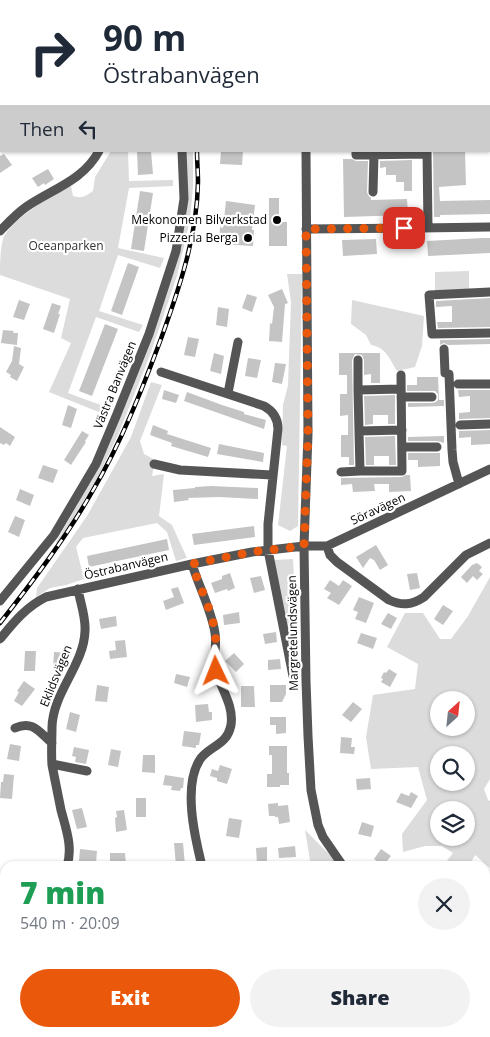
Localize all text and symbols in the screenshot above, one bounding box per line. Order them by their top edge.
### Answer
text: 90 m [103,14,186,61]
icon: right [20,20,85,85]
text: Östrabanvägen [103,59,260,89]
icon: left [74,115,102,143]
text: Then [20,116,64,142]
pin [383,207,425,249]
place label: Mekonomen Bilverkstad [131,211,267,228]
marker: Mekonomen Bilverkstad [271,214,283,226]
icon: arrive [390,214,418,242]
place label: Pizzeria Berga [159,229,238,246]
marker: Pizzeria Berga [242,232,254,244]
park label: Oceanparken [28,237,104,254]
street label: Västra Banvägen [89,338,140,431]
street label: Söravägen [348,488,408,529]
street label: Östrabanvägen [82,548,169,583]
street label: Margretelundsvägen [283,575,302,691]
street label: Eklidsvägen [35,642,76,709]
position arrow [189,644,241,696]
north arrow [430,691,475,736]
map controls [430,691,475,846]
button: search [430,746,475,791]
button: layers [430,801,475,846]
text: 7 min [20,872,105,913]
button: close [418,878,470,930]
text: 540 m · 20:09 [20,912,120,934]
button: Exit [20,969,240,1027]
button: Share [250,969,470,1027]

